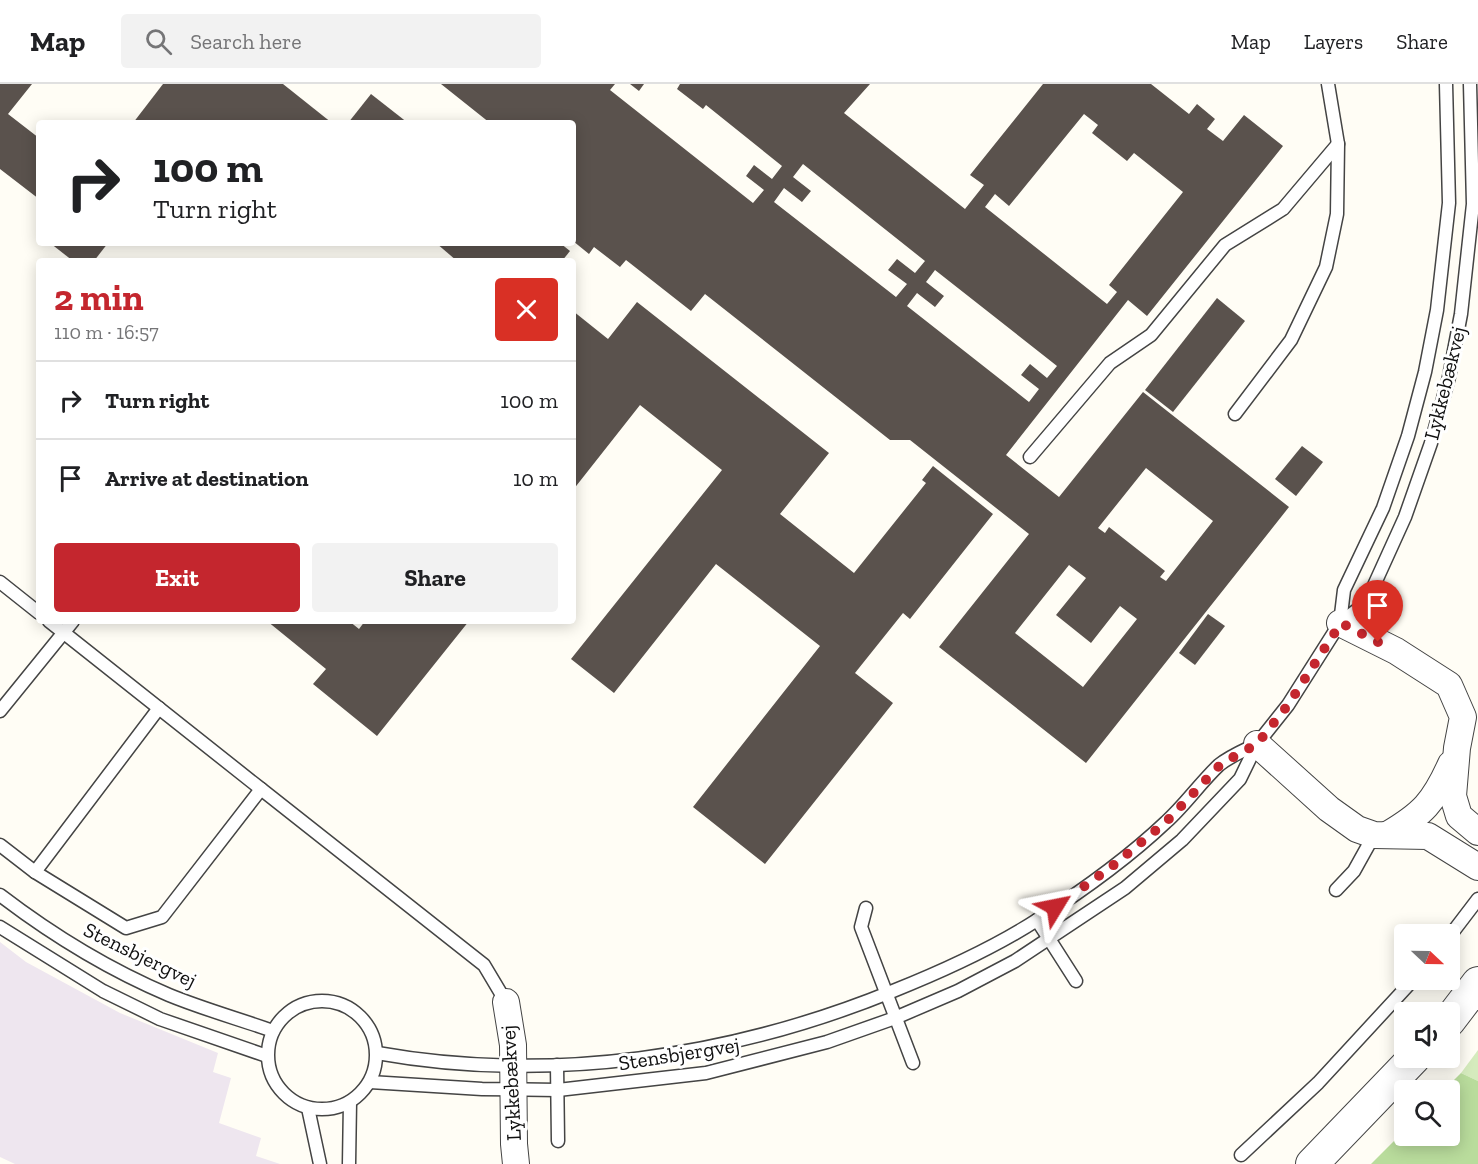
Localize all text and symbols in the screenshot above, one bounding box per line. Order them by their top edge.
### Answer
search box [121,14,541,68]
text: Map [30,25,85,58]
icon: search [142,25,175,58]
text: Search here [190,28,302,55]
text: Map [1231,29,1271,54]
text: Layers [1304,29,1363,54]
text: Share [1396,29,1448,54]
text: 100 m [153,142,263,193]
icon: right [54,144,132,222]
text: Turn right [153,193,277,225]
text: 2 min [54,276,144,319]
button: close [495,278,558,341]
text: 110 m · 16:57 [54,320,159,344]
street label: Lykkebækvej [1418,324,1472,442]
icon: right [54,384,87,417]
text: Turn right [105,387,209,414]
text: 100 m [500,387,558,414]
icon: arrive [54,462,87,495]
text: Arrive at destination [105,465,308,492]
text: 10 m [513,465,558,492]
button: Exit [54,543,300,612]
button: Share [312,543,558,612]
pin [1352,580,1403,642]
icon: arrive [1361,589,1394,622]
position arrow [1023,875,1087,939]
street label: Stensbjergvej [79,917,201,993]
north arrow [1394,924,1460,990]
map controls [1394,924,1460,1146]
button: sound [1394,1002,1460,1068]
street label: Lykkebækvej [495,1024,527,1142]
street label: Stensbjergvej [617,1032,741,1076]
button: search [1394,1080,1460,1146]

